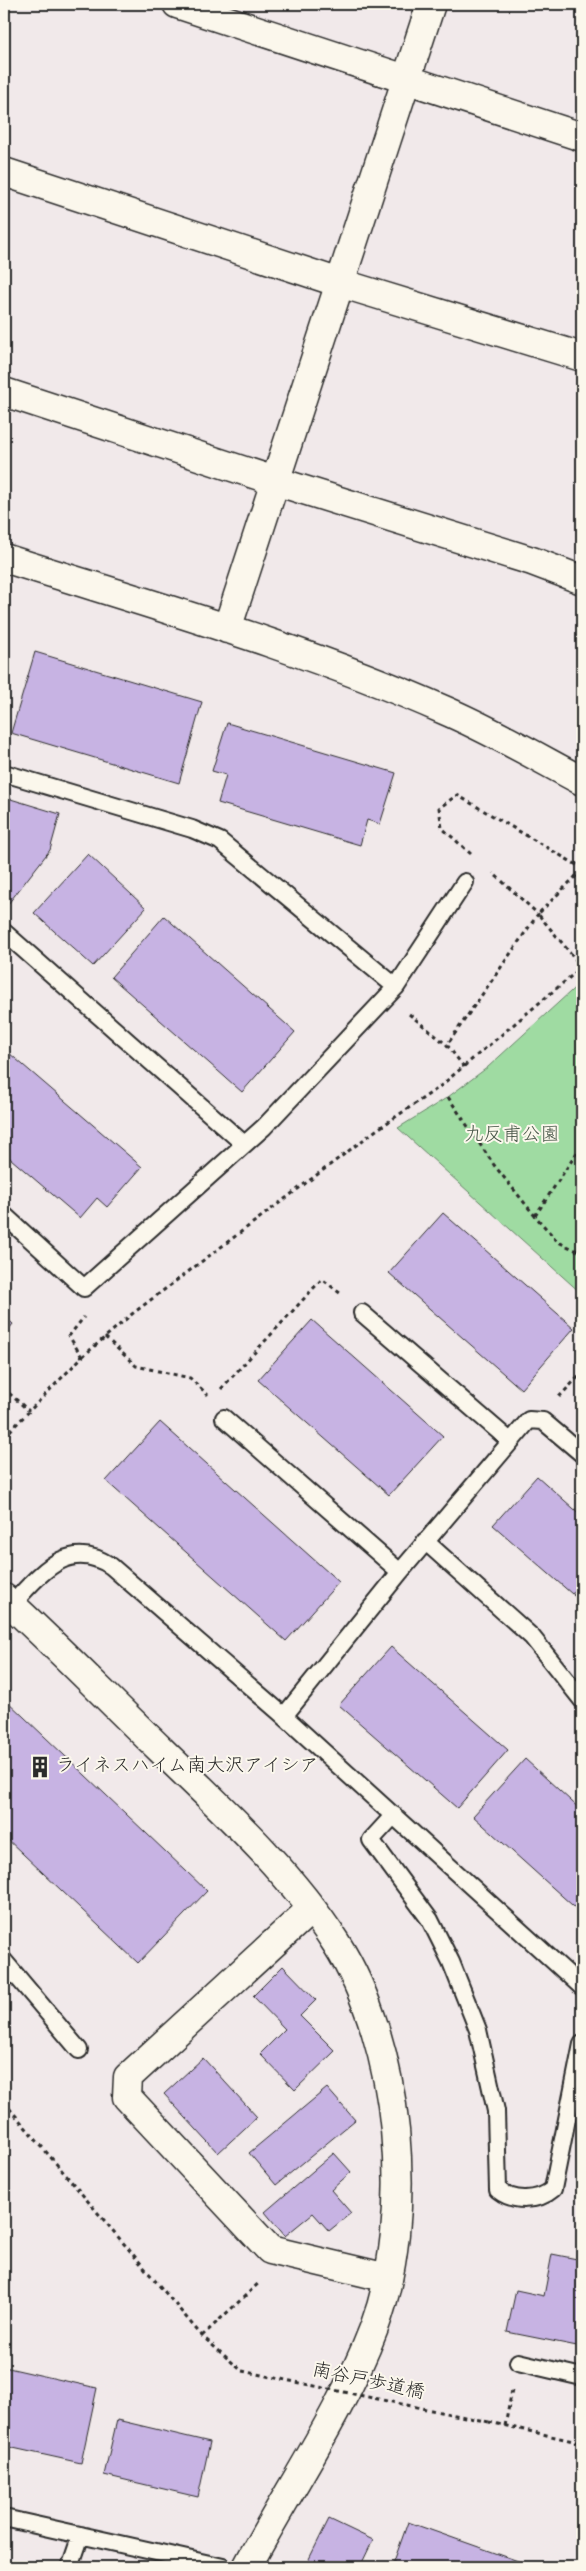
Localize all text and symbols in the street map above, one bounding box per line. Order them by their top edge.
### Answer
park label: 九反甫公園 [464,1124,560,1148]
building icon: ライネスハイム南大沢アイシア [27,1754,53,1780]
place label: ライネスハイム南大沢アイシア [56,1755,319,1779]
street label: 南谷戸歩道橋 [310,2359,426,2406]

